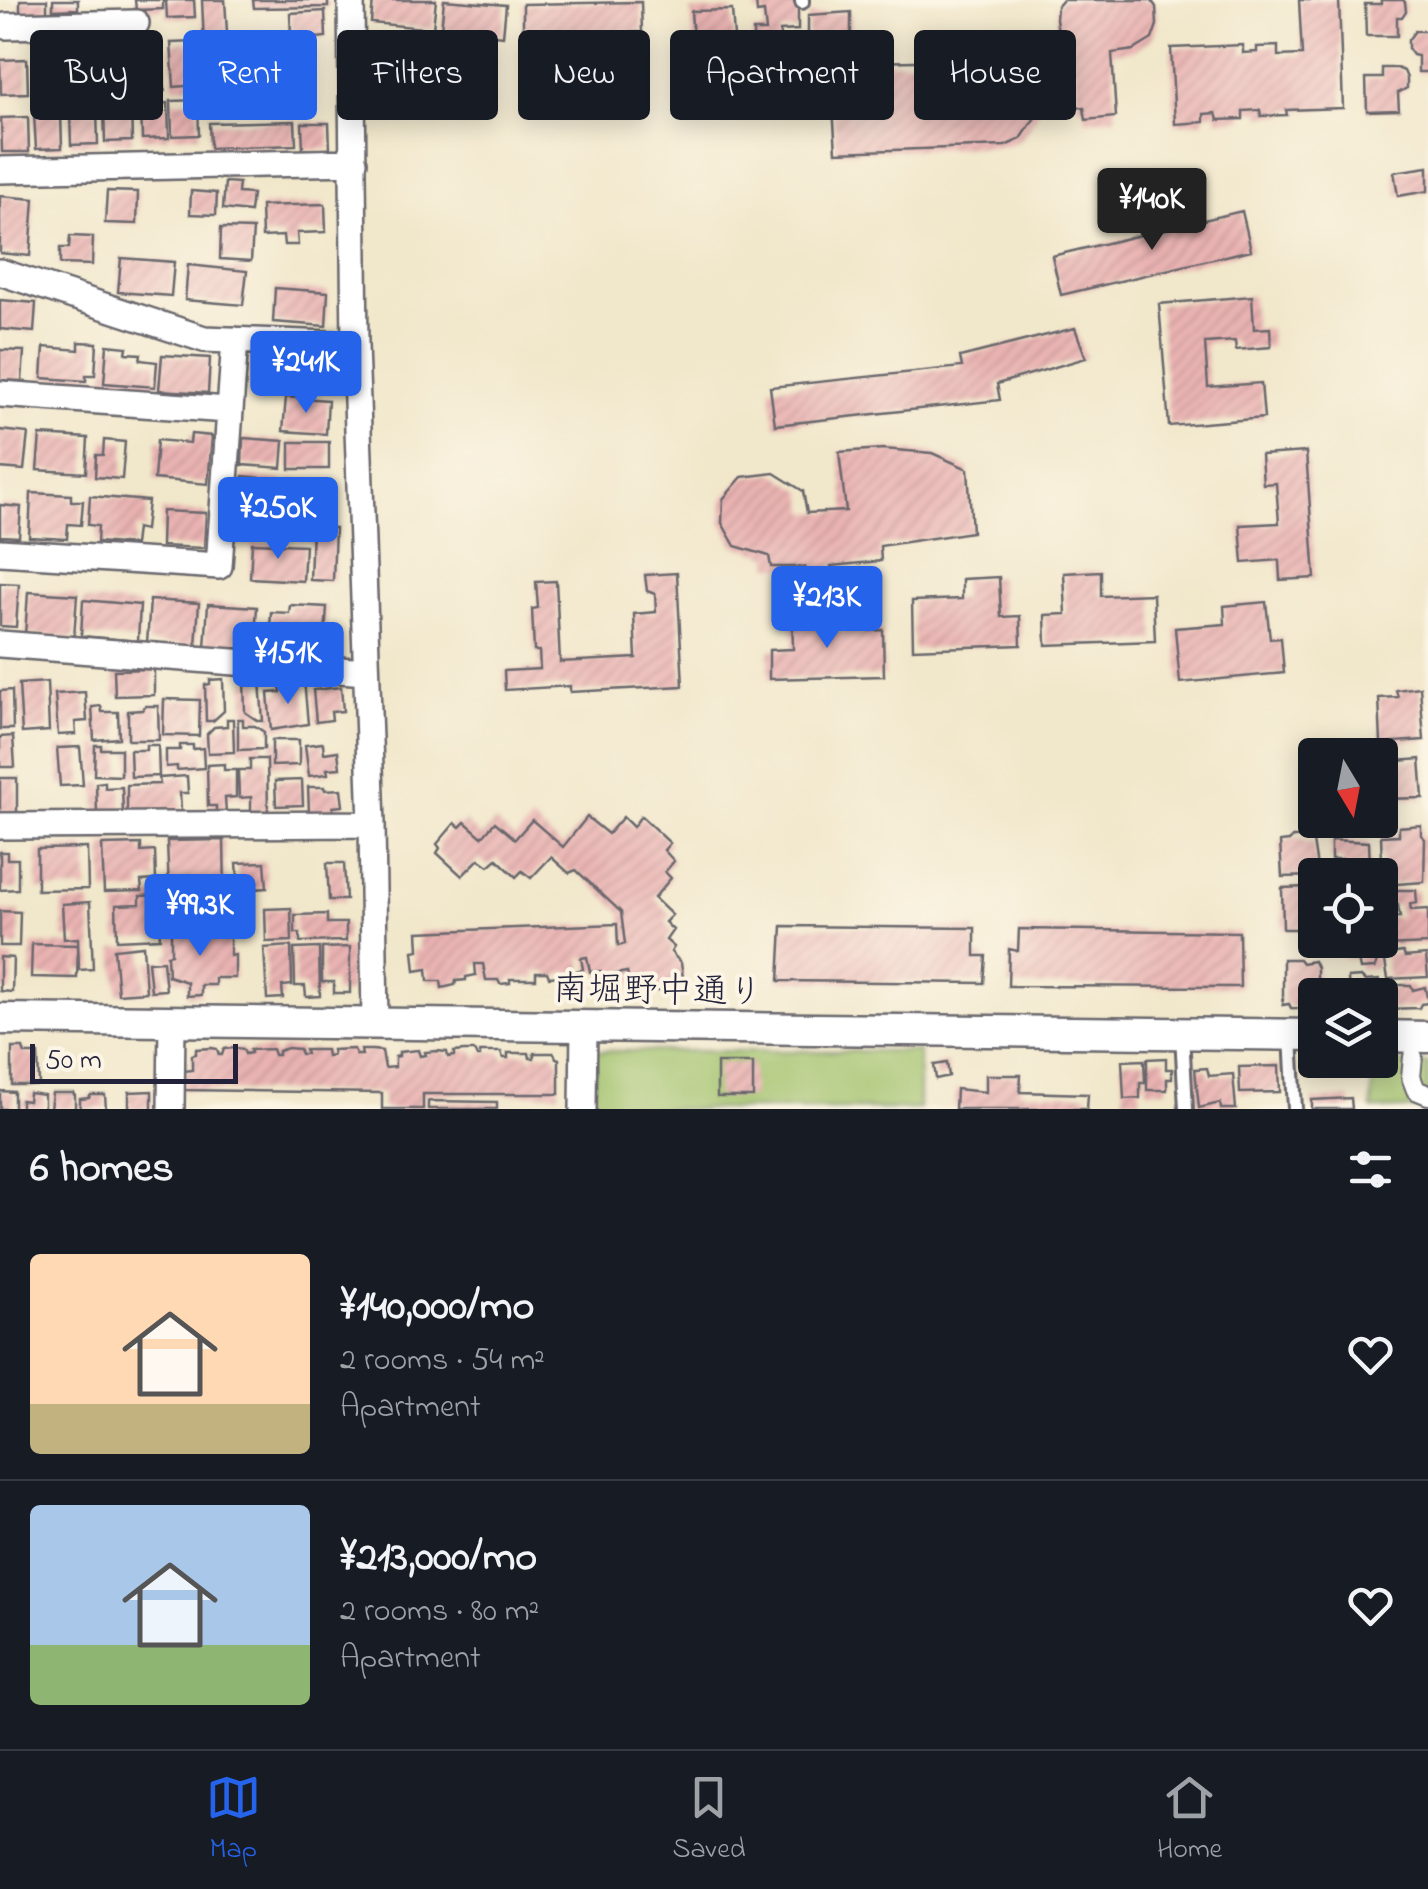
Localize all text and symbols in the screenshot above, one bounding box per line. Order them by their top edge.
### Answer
chip: Buy [30,30,163,120]
chip: Rent [183,30,317,120]
chip: Filters [337,30,498,120]
chip: New [518,30,650,120]
chip: Apartment [670,30,894,120]
chip: House [914,30,1076,120]
pin: ¥140K [1082,168,1222,253]
text: ¥140K [1119,177,1185,224]
pin: ¥241K [236,331,376,416]
text: ¥241K [272,340,340,387]
pin: ¥250K [208,477,348,562]
text: ¥250K [240,486,316,533]
pin: ¥213K [757,566,897,651]
text: ¥213K [793,575,861,622]
pin: ¥151K [218,622,358,707]
text: ¥151K [255,631,321,678]
north arrow [1298,738,1398,838]
map controls [1298,738,1398,1078]
button: locate [1298,858,1398,958]
pin: ¥99.3K [119,874,281,959]
text: ¥99.3K [166,883,234,930]
street label: 南堀野中通り [553,965,763,1020]
button: layers [1298,978,1398,1078]
scale bar [30,1039,238,1084]
text: 50 m [45,1041,102,1082]
text: 6 homes [30,1139,174,1200]
icon: filters [1343,1142,1398,1197]
text: ¥140,000/mo [340,1277,534,1338]
icon: home [110,1294,230,1414]
icon: heart [1343,1327,1398,1382]
text: 2 rooms · 54 m² [340,1338,545,1385]
text: Apartment [340,1385,481,1432]
text: ¥213,000/mo [340,1528,537,1589]
icon: home [110,1545,230,1665]
icon: heart [1343,1578,1398,1633]
text: 2 rooms · 80 m² [340,1589,539,1636]
text: Apartment [340,1636,481,1683]
tab: Map [206,1770,261,1871]
tab: Saved [672,1770,745,1871]
tab: Home [1157,1770,1222,1871]

